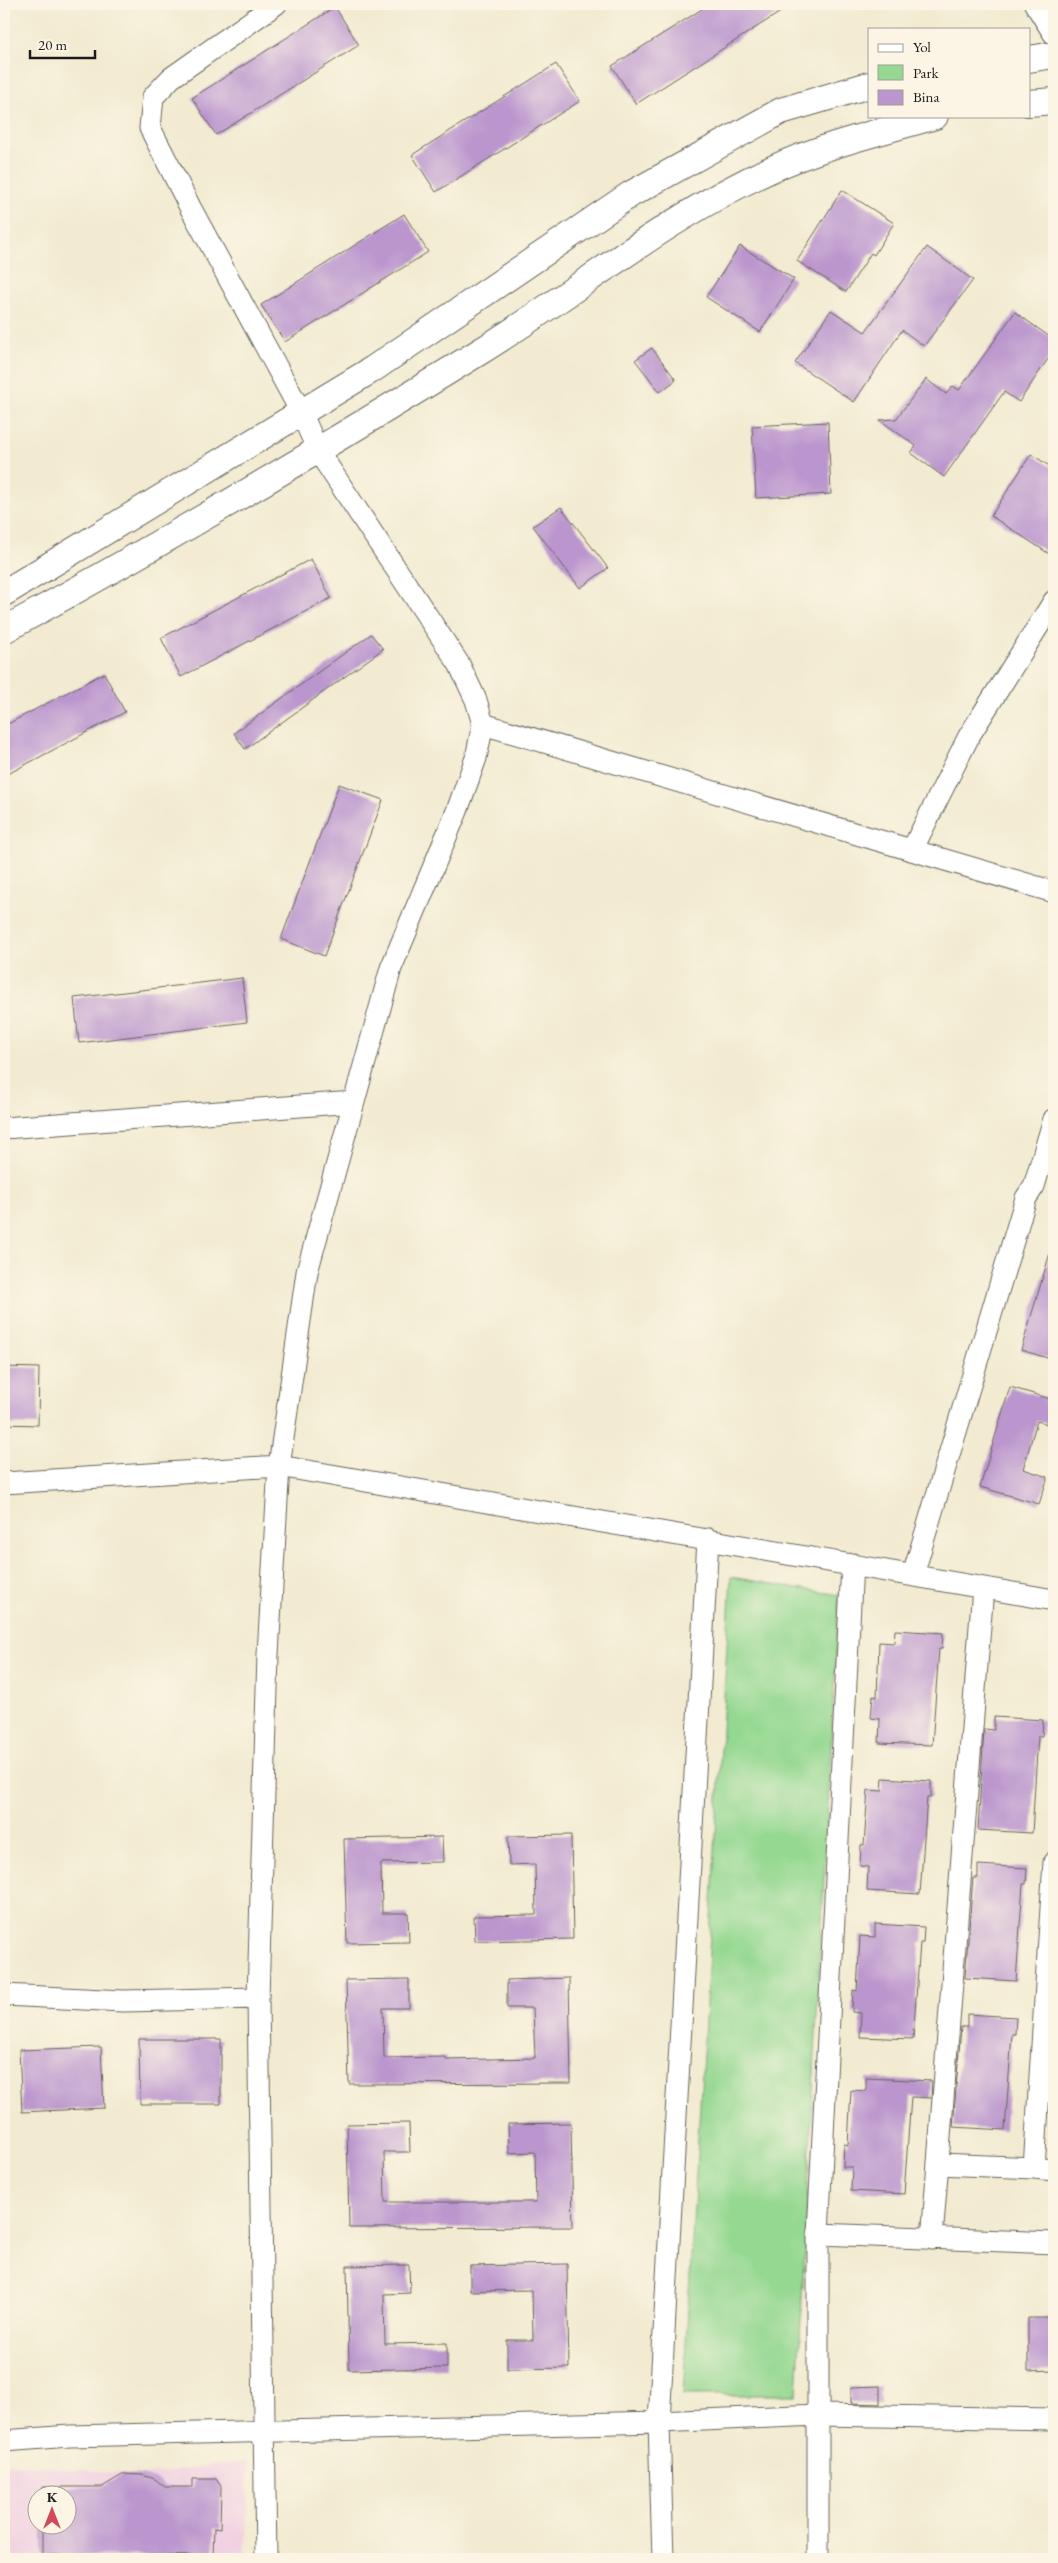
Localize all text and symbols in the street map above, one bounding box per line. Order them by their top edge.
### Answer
scale bar [30,28,95,60]
legend [868,28,1030,118]
text: 20 m [38,35,67,54]
text: Yol [913,37,931,56]
text: Park [913,63,940,82]
text: Bina [913,87,939,106]
north arrow [28,2486,78,2536]
text: K [47,2488,58,2506]

